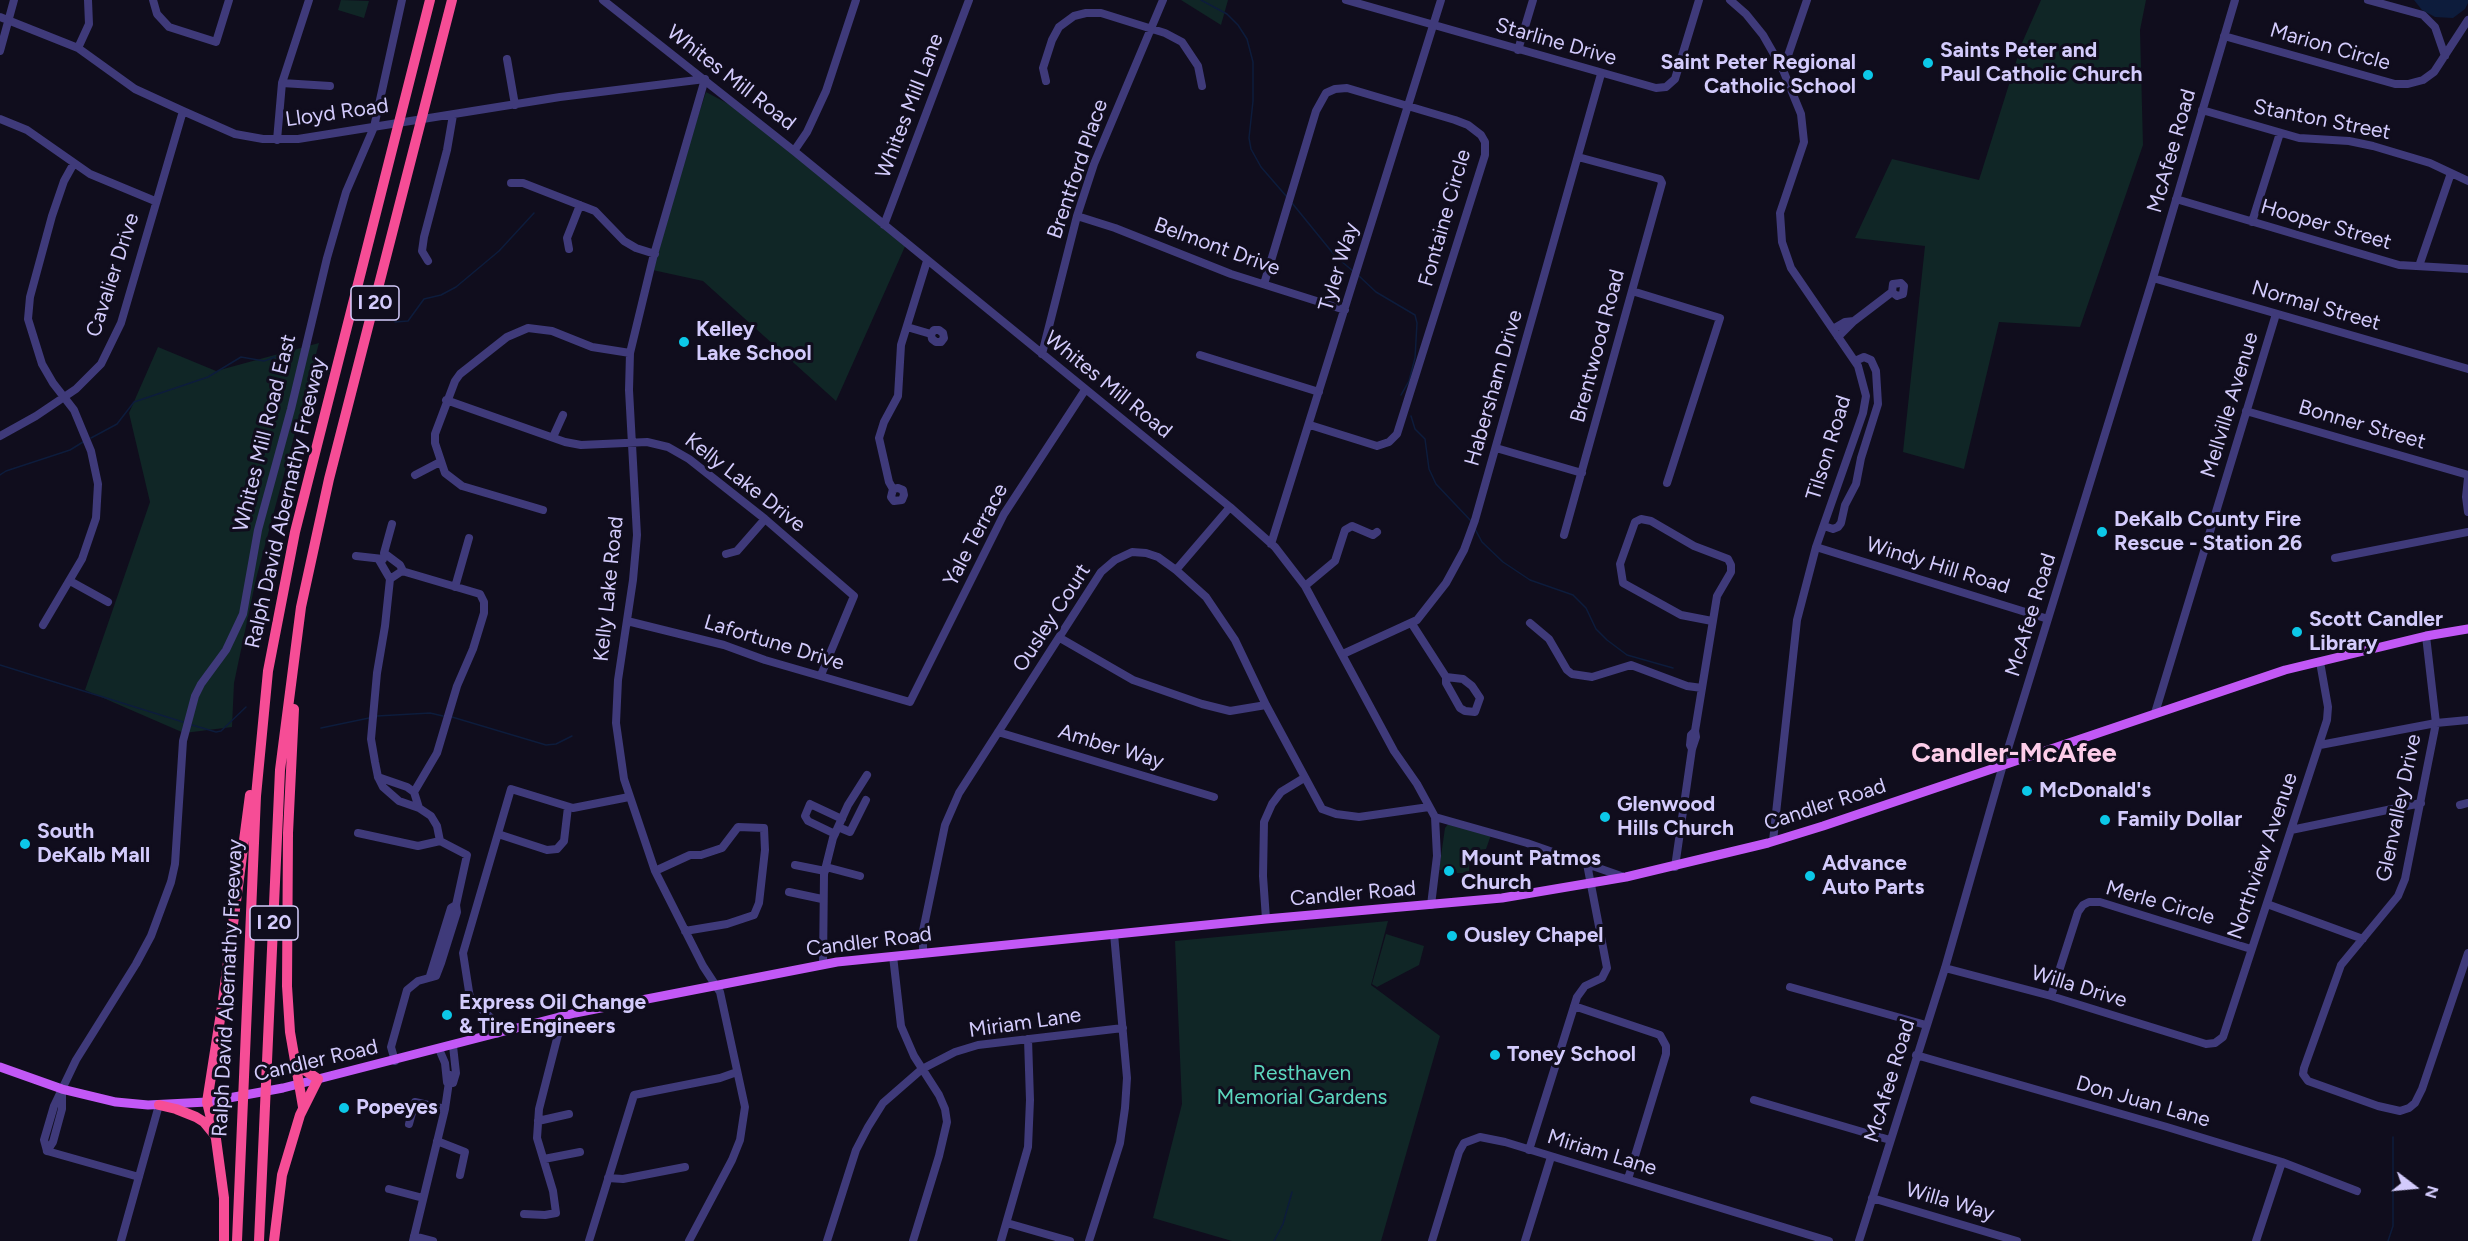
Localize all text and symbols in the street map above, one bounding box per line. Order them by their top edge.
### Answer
street label: Starline Drive [1492,13,1620,71]
street label: Marion Circle [2267,18,2393,76]
street label: Whites Mill Road [662,20,800,136]
street label: Whites Mill Lane [871,30,949,182]
place label: Saints Peter and Paul Catholic Church [1940,38,2142,88]
place label: Saint Peter Regional Catholic School [1660,50,1856,100]
marker: Saints Peter and Paul Catholic Church [1921,56,1935,70]
marker: Saint Peter Regional Catholic School [1861,68,1875,82]
street label: McAfee Road [2142,86,2202,216]
street label: Lloyd Road [284,93,390,133]
street label: Stanton Street [2251,94,2393,146]
street label: Brentford Place [1042,96,1114,242]
street label: Fontaine Circle [1413,146,1477,290]
street label: Hooper Street [2258,194,2394,256]
street label: Cavalier Drive [81,210,145,340]
street label: Belmont Drive [1150,213,1284,281]
street label: Tyler Way [1314,219,1364,315]
street label: Brentwood Road [1565,267,1631,425]
street label: Normal Street [2249,276,2383,336]
road number: I 20 [351,286,399,320]
street label: Habersham Drive [1460,307,1528,469]
place label: Kelley Lake School [696,317,812,367]
street label: Whites Mill Road [1039,326,1177,444]
street label: Mellville Avenue [2196,329,2264,481]
street label: Whites Mill Road East [228,332,302,534]
marker: Kelley Lake School [677,335,691,349]
street label: Ralph David Abernathy Freeway [240,355,332,651]
street label: Tilson Road [1801,393,1857,503]
street label: Bonner Street [2296,395,2428,455]
street label: Kelly Lake Drive [680,428,810,538]
street label: Yale Terrace [938,479,1014,591]
place label: DeKalb County Fire Rescue - Station 26 [2114,507,2302,557]
street label: Kelly Lake Road [589,515,629,663]
marker: DeKalb County Fire Rescue - Station 26 [2095,525,2109,539]
street label: Windy Hill Road [1863,532,2013,600]
street label: McAfee Road [2000,550,2062,680]
street label: Ousley Court [1008,559,1096,677]
place label: Scott Candler Library [2309,607,2443,657]
street label: Lafortune Drive [701,610,847,676]
marker: Scott Candler Library [2290,625,2304,639]
street label: Amber Way [1055,719,1167,775]
street label: Glenvalley Drive [2371,732,2427,884]
district label: Candler-McAfee [1911,738,2117,770]
street label: Northview Avenue [2223,769,2303,943]
street label: Candler Road [1761,773,1889,837]
place label: McDonald's [2039,778,2151,804]
marker: McDonald's [2020,784,2034,798]
place label: Glenwood Hills Church [1617,792,1734,842]
place label: Family Dollar [2117,807,2242,833]
marker: Glenwood Hills Church [1598,810,1612,824]
marker: Family Dollar [2098,813,2112,827]
place label: South DeKalb Mall [37,819,150,869]
marker: South DeKalb Mall [18,837,32,851]
street label: Ralph David Abernathy Freeway [208,839,248,1137]
place label: Mount Patmos Church [1461,846,1601,896]
place label: Advance Auto Parts [1822,851,1924,901]
marker: Mount Patmos Church [1442,864,1456,878]
marker: Advance Auto Parts [1803,869,1817,883]
street label: Merle Circle [2103,875,2217,931]
street label: Candler Road [1289,876,1417,912]
road number: I 20 [250,906,298,940]
street label: Candler Road [805,922,933,962]
place label: Ousley Chapel [1464,923,1603,949]
marker: Ousley Chapel [1445,929,1459,943]
street label: Willa Drive [2028,961,2130,1013]
place label: Express Oil Change & Tire Engineers [459,990,646,1040]
street label: Miriam Lane [967,1003,1083,1043]
marker: Express Oil Change & Tire Engineers [440,1008,454,1022]
street label: McAfee Road [1859,1016,1921,1146]
street label: Candler Road [251,1034,381,1088]
place label: Toney School [1507,1042,1636,1068]
marker: Toney School [1488,1048,1502,1062]
park label: Resthaven Memorial Gardens [1217,1061,1387,1111]
street label: Don Juan Lane [2073,1071,2213,1133]
place label: Popeyes [356,1095,438,1121]
marker: Popeyes [337,1101,351,1115]
street label: Miriam Lane [1544,1124,1660,1182]
north arrow [2384,1157,2444,1217]
street label: Willa Way [1903,1177,1997,1227]
text: N [2421,1184,2443,1201]

